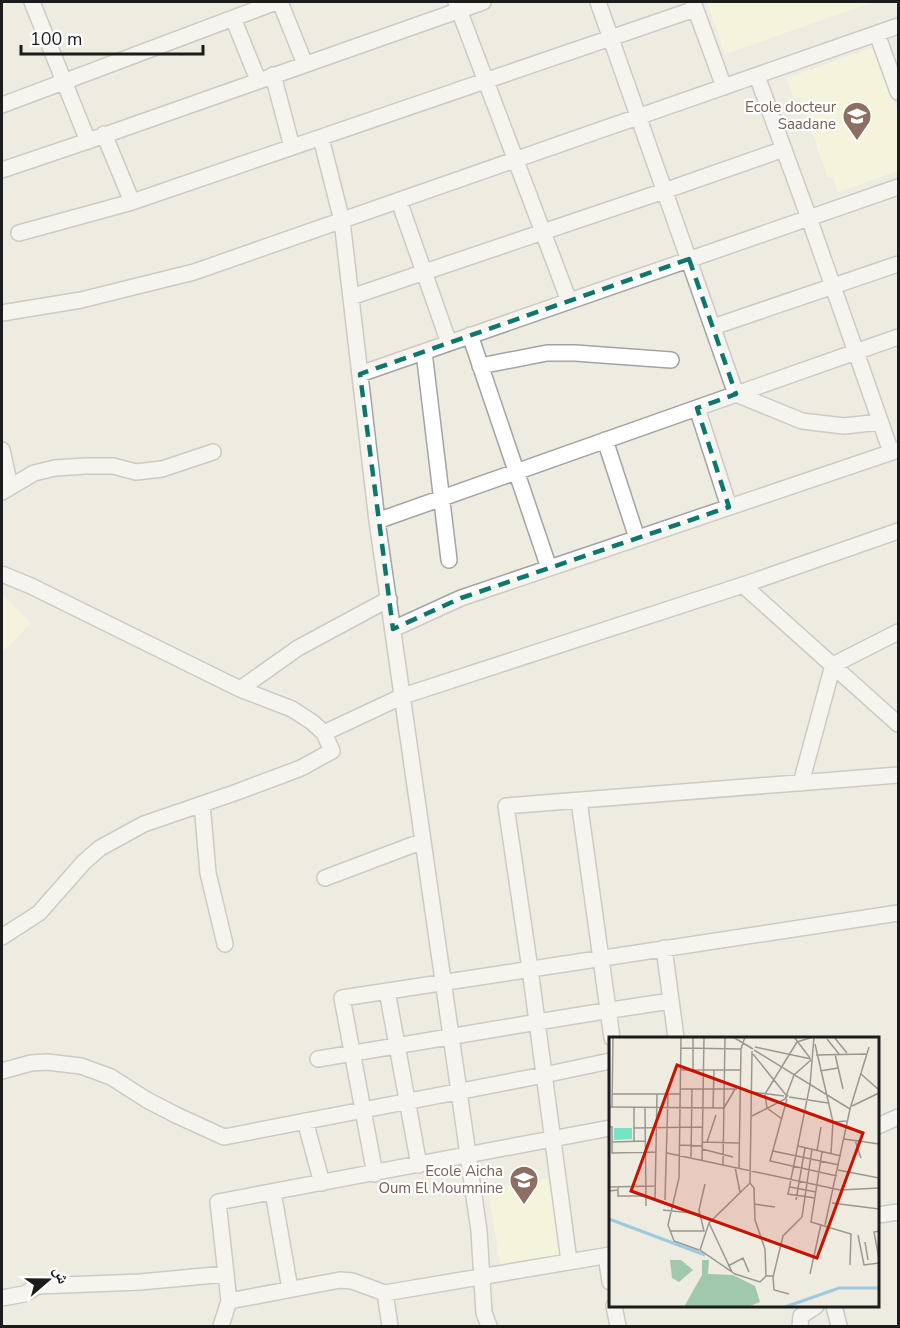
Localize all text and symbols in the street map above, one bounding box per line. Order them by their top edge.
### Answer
scale bar [21,18,202,56]
text: 100 m [30,27,82,51]
place label: Ecole docteur Saadane [745,97,837,134]
school or university icon: Ecole docteur Saadane [841,100,873,142]
inset map [609,1037,879,1307]
place label: Ecole Aicha Oum El Moumnine [378,1161,503,1198]
school or university icon: Ecole Aicha Oum El Moumnine [508,1164,540,1206]
north arrow [18,1250,78,1310]
text: ش [48,1263,74,1287]

